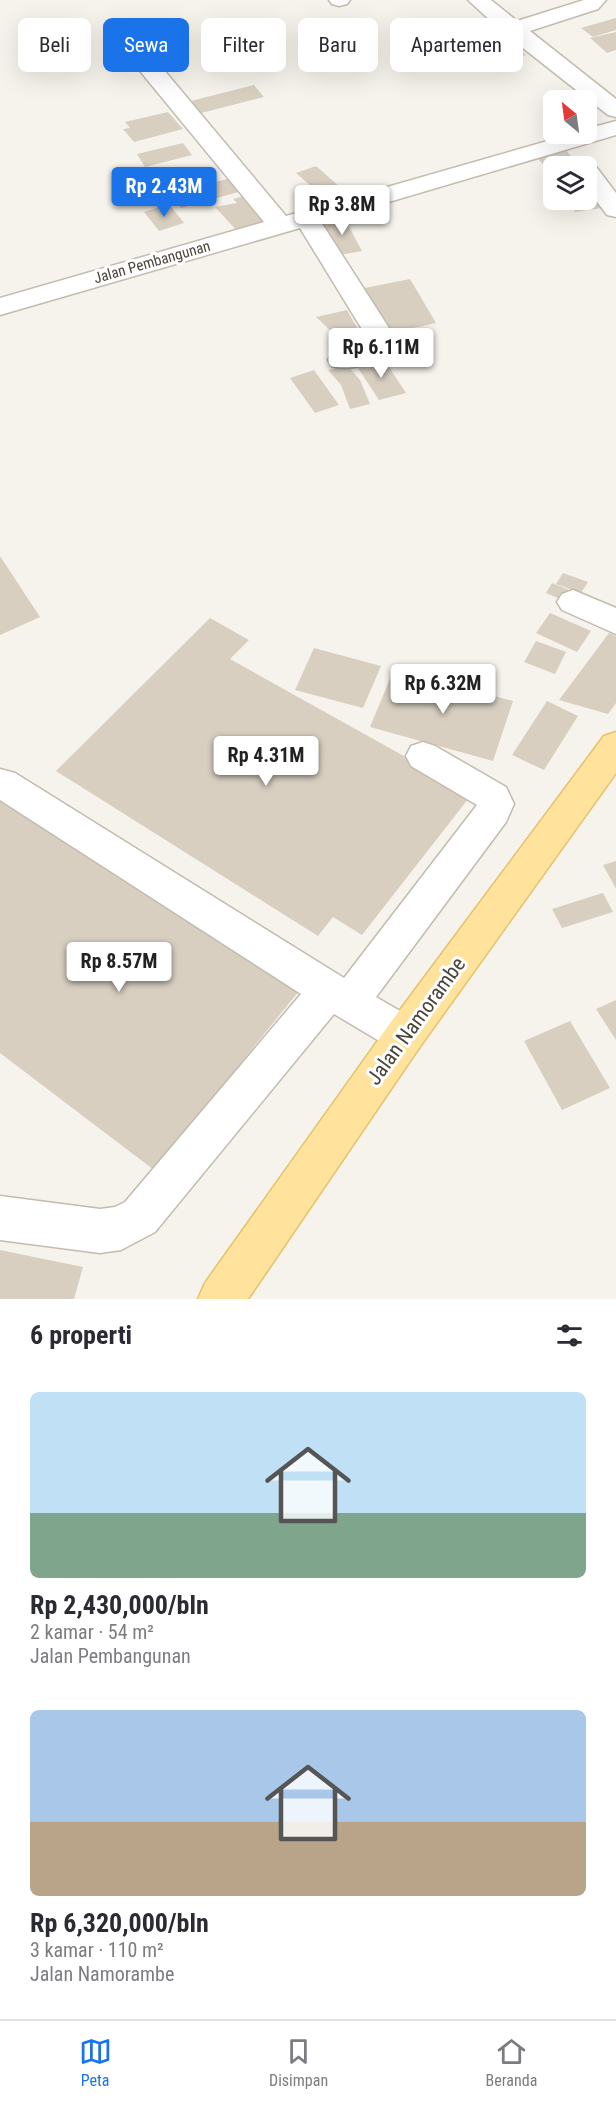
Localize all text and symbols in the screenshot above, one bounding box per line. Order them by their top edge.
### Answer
chip: Beli [18,18,91,72]
chip: Sewa [103,18,189,72]
chip: Filter [201,18,286,72]
chip: Baru [298,18,378,72]
chip: Apartemen [390,18,523,72]
north arrow [543,90,597,144]
map controls [543,90,597,210]
button: layers [543,156,597,210]
pin: Rp 2.43M [102,167,226,218]
text: Rp 2.43M [126,174,202,198]
pin: Rp 3.8M [287,185,397,236]
text: Rp 3.8M [309,192,375,216]
street label: Jalan Pembangunan [92,237,212,287]
pin: Rp 6.11M [319,328,443,379]
text: Rp 6.11M [343,335,419,359]
pin: Rp 6.32M [381,664,505,715]
text: Rp 6.32M [405,671,481,695]
pin: Rp 4.31M [204,736,328,787]
text: Rp 4.31M [228,743,304,767]
pin: Rp 8.57M [57,942,181,993]
text: Rp 8.57M [81,949,157,973]
street label: Jalan Namorambe [362,953,470,1089]
icon: filters [553,1319,586,1352]
text: 6 properti [30,1320,132,1350]
icon: home [254,1431,362,1539]
text: Rp 2,430,000/bln [30,1590,209,1620]
text: 2 kamar · 54 m² [30,1620,154,1644]
text: Jalan Pembangunan [30,1644,191,1668]
icon: home [254,1749,362,1857]
text: Rp 6,320,000/bln [30,1908,209,1938]
text: 3 kamar · 110 m² [30,1938,164,1962]
text: Jalan Namorambe [30,1962,174,1986]
tab: Peta [79,2035,112,2090]
tab: Disimpan [269,2035,328,2090]
tab: Beranda [485,2035,537,2090]

